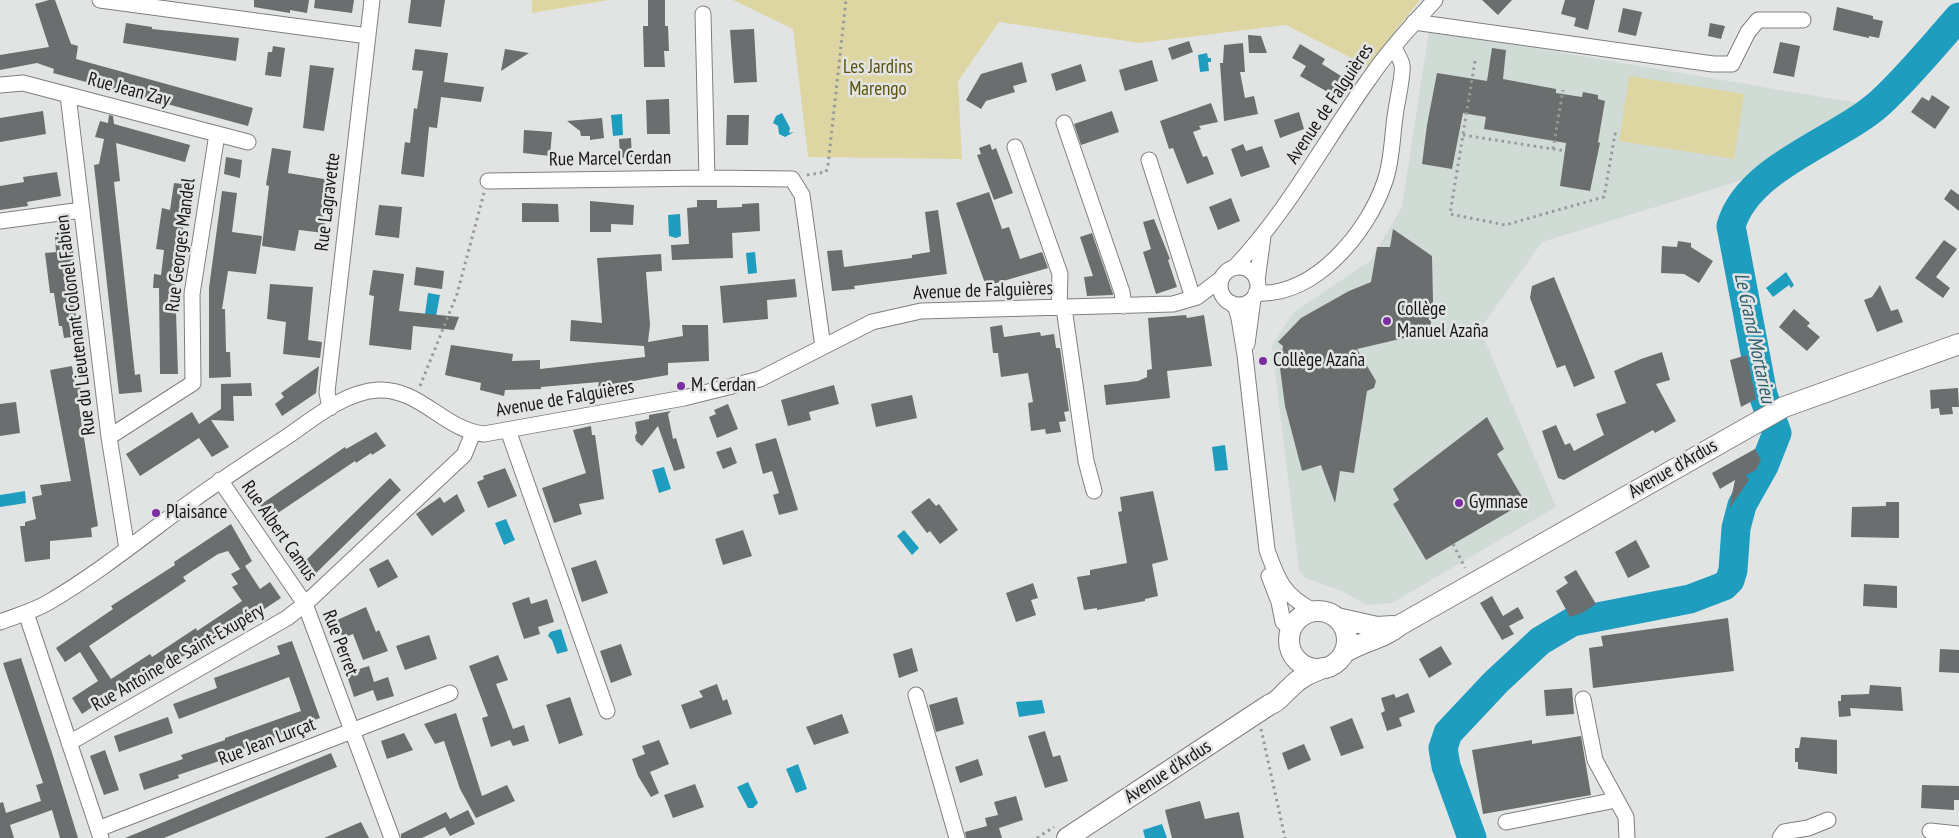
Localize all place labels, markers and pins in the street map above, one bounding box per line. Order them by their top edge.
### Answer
place label: Collège Manuel Azaña [1397,299,1489,343]
marker: Collège Manuel Azaña [1381,315,1393,327]
place label: Collège Azaña [1273,350,1365,372]
marker: Collège Azaña [1257,355,1269,367]
place label: M. Cerdan [691,375,756,397]
marker: M. Cerdan [675,380,687,392]
place label: Gymnase [1469,492,1528,514]
marker: Gymnase [1453,497,1465,509]
place label: Plaisance [166,502,227,524]
marker: Plaisance [150,507,162,519]

